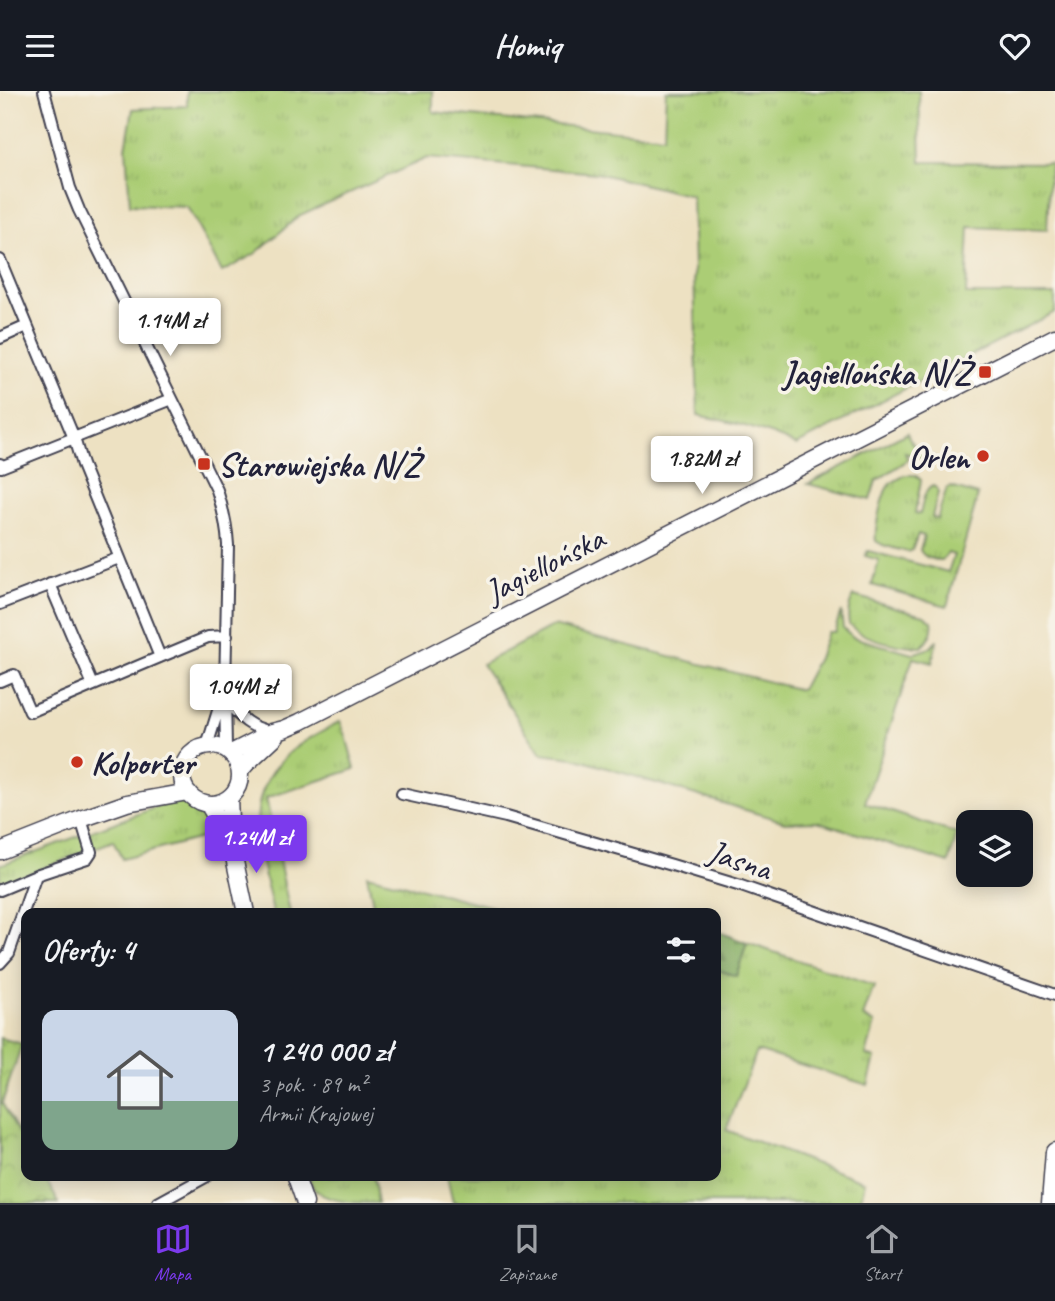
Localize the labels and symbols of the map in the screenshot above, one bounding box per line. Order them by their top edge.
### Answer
pin: 1.14M zł [98,299,242,358]
place label: Jagiellońska N/Ż [781,352,977,394]
marker: Jagiellońska N/Ż [977,364,993,380]
place label: Orlen [908,436,971,478]
pin: 1.82M zł [630,437,774,496]
place label: Starowiejska N/Ż [218,444,426,486]
marker: Orlen [975,448,991,464]
marker: Starowiejska N/Ż [196,456,212,472]
street label: Jagiellońska [476,516,613,614]
pin: 1.04M zł [169,665,313,724]
place label: Kolporter [91,742,197,784]
marker: Kolporter [69,754,85,770]
pin: 1.24M zł [184,815,328,875]
street label: Jasna [701,830,778,890]

